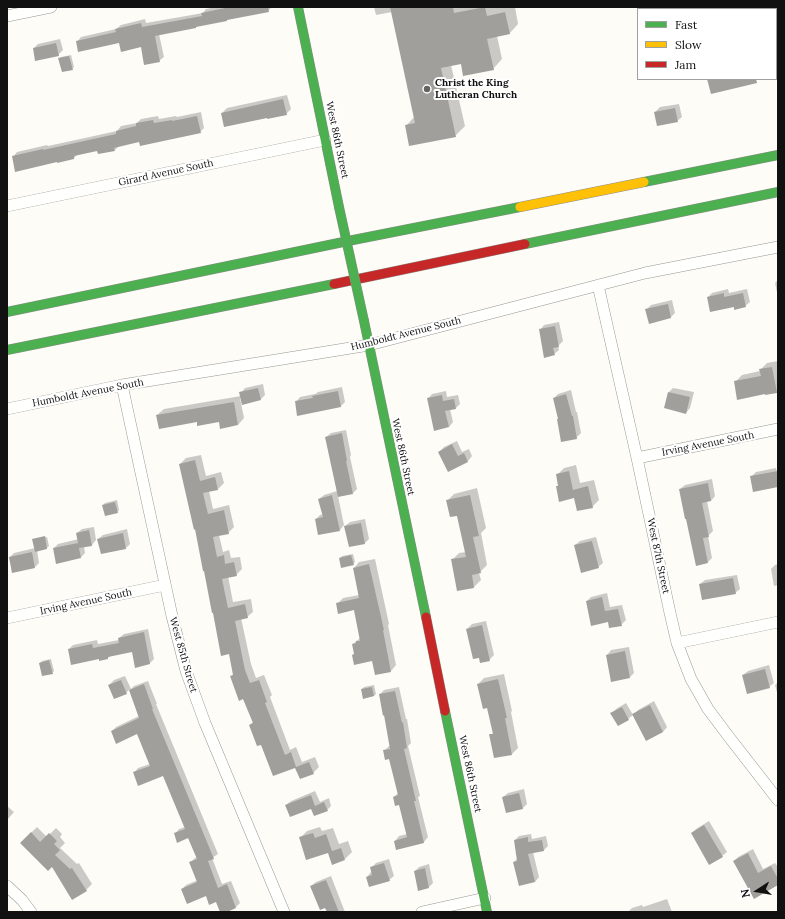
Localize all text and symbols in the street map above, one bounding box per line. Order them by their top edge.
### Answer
legend [637,8,777,80]
text: Fast [675,17,698,32]
text: Slow [675,37,702,52]
text: Jam [675,57,696,72]
place label: Christ the King Lutheran Church [435,77,517,100]
marker: Christ the King Lutheran Church [422,84,432,94]
street label: West 86th Street [323,100,351,180]
street label: Girard Avenue South [117,157,215,189]
street label: Humboldt Avenue South [350,314,462,354]
street label: Humboldt Avenue South [31,376,145,410]
street label: West 86th Street [389,417,417,497]
street label: Irving Avenue South [661,429,755,459]
street label: West 87th Street [644,517,672,595]
street label: Irving Avenue South [39,586,133,618]
street label: West 85th Street [166,616,200,694]
street label: West 86th Street [456,734,484,814]
north arrow [737,871,777,911]
text: N [738,888,753,899]

